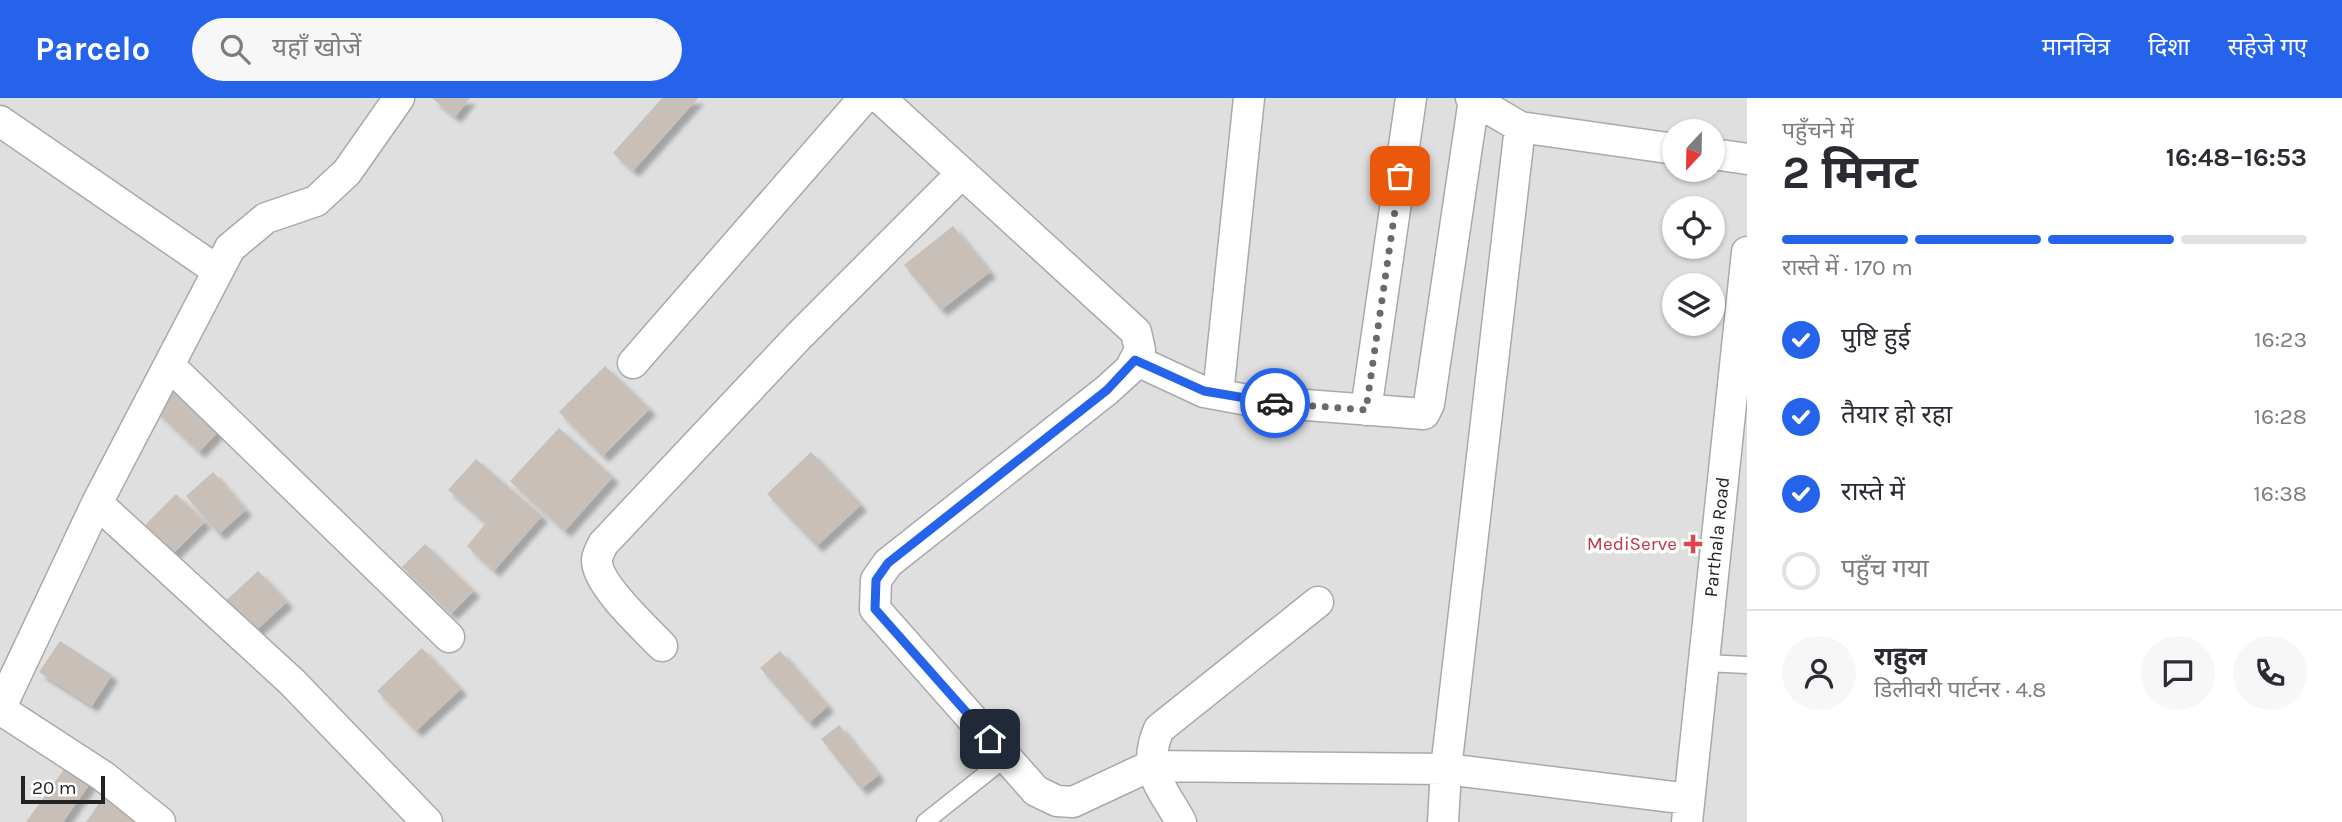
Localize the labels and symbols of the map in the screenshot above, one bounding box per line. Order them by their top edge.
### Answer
north arrow [1662,119,1726,182]
pin [1370,146,1430,206]
courier [1240,368,1310,438]
street label: Parthala Road [1700,476,1734,598]
place label: MediServe [1587,533,1677,555]
marker: MediServe [1683,534,1703,554]
pin [960,709,1020,769]
scale bar [21,773,105,805]

